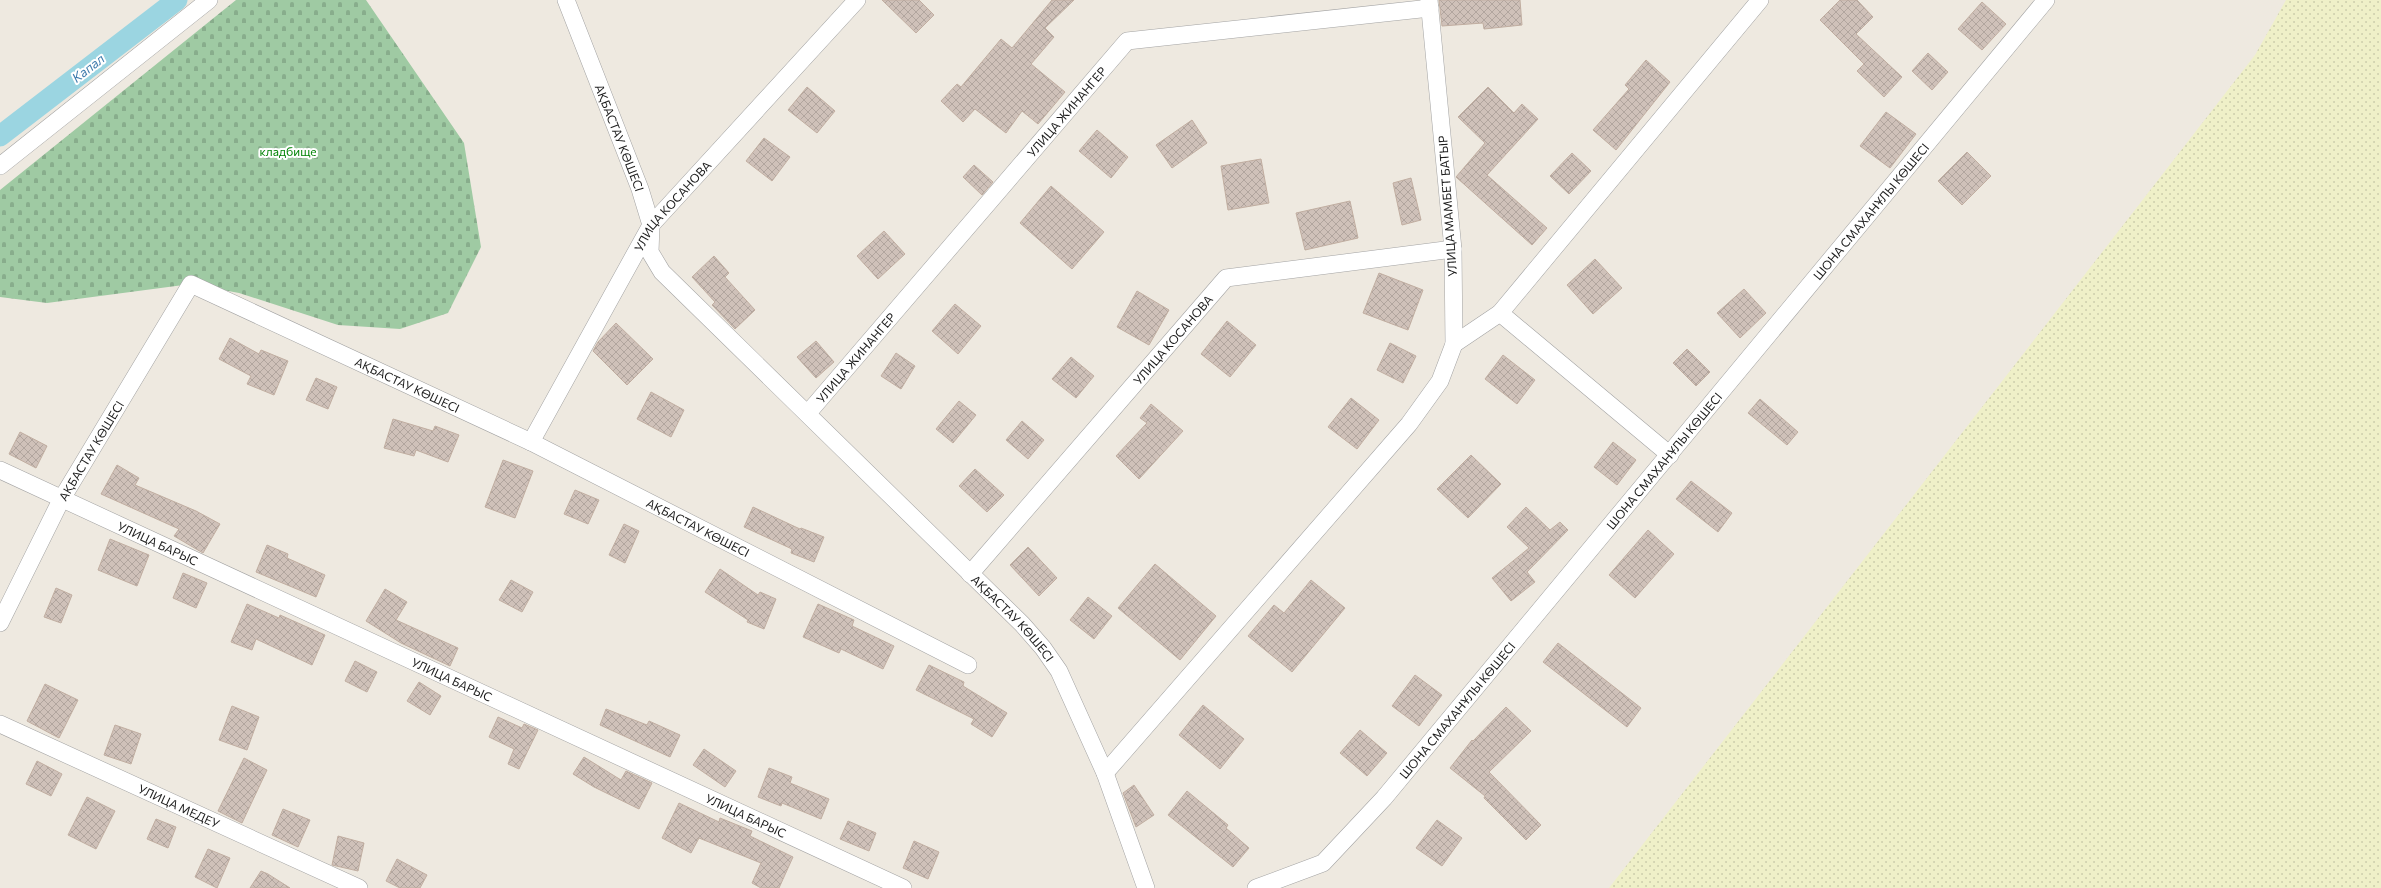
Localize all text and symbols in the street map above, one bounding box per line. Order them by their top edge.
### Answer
water label: Капал [68,50,108,86]
street label: УЛИЦА ЖИHАНГЕР [1024,63,1109,159]
street label: АҚБАСТАУ КӨШЕСІ [593,82,647,193]
street label: УЛИЦА МАМБЕТ БАТЫР [1435,135,1459,277]
street label: ШОНА СМАХАНҰЛЫ КӨШЕСІ [1810,140,1931,282]
park label: кладбище [259,144,317,158]
street label: УЛИЦА КОСАНОВА [631,158,713,254]
street label: УЛИЦА КОСАНОВА [1130,292,1215,387]
street label: УЛИЦА ЖИHАНГЕР [813,309,898,405]
street label: АҚБАСТАУ КӨШЕСІ [353,354,462,415]
street label: ШОНА СМАХАНҰЛЫ КӨШЕСІ [1603,390,1725,532]
street label: АҚБАСТАУ КӨШЕСІ [55,398,126,503]
street label: АҚБАСТАУ КӨШЕСІ [644,495,752,559]
street label: УЛИЦА БАРЫС [115,518,200,568]
street label: АҚБАСТАУ КӨШЕСІ [969,572,1057,664]
street label: ШОНА СМАХАНҰЛЫ КӨШЕСІ [1396,639,1518,781]
street label: УЛИЦА БАРЫС [409,655,494,704]
street label: УЛИЦА МЕДЕУ [136,781,222,831]
street label: УЛИЦА БАРЫС [703,791,788,840]

